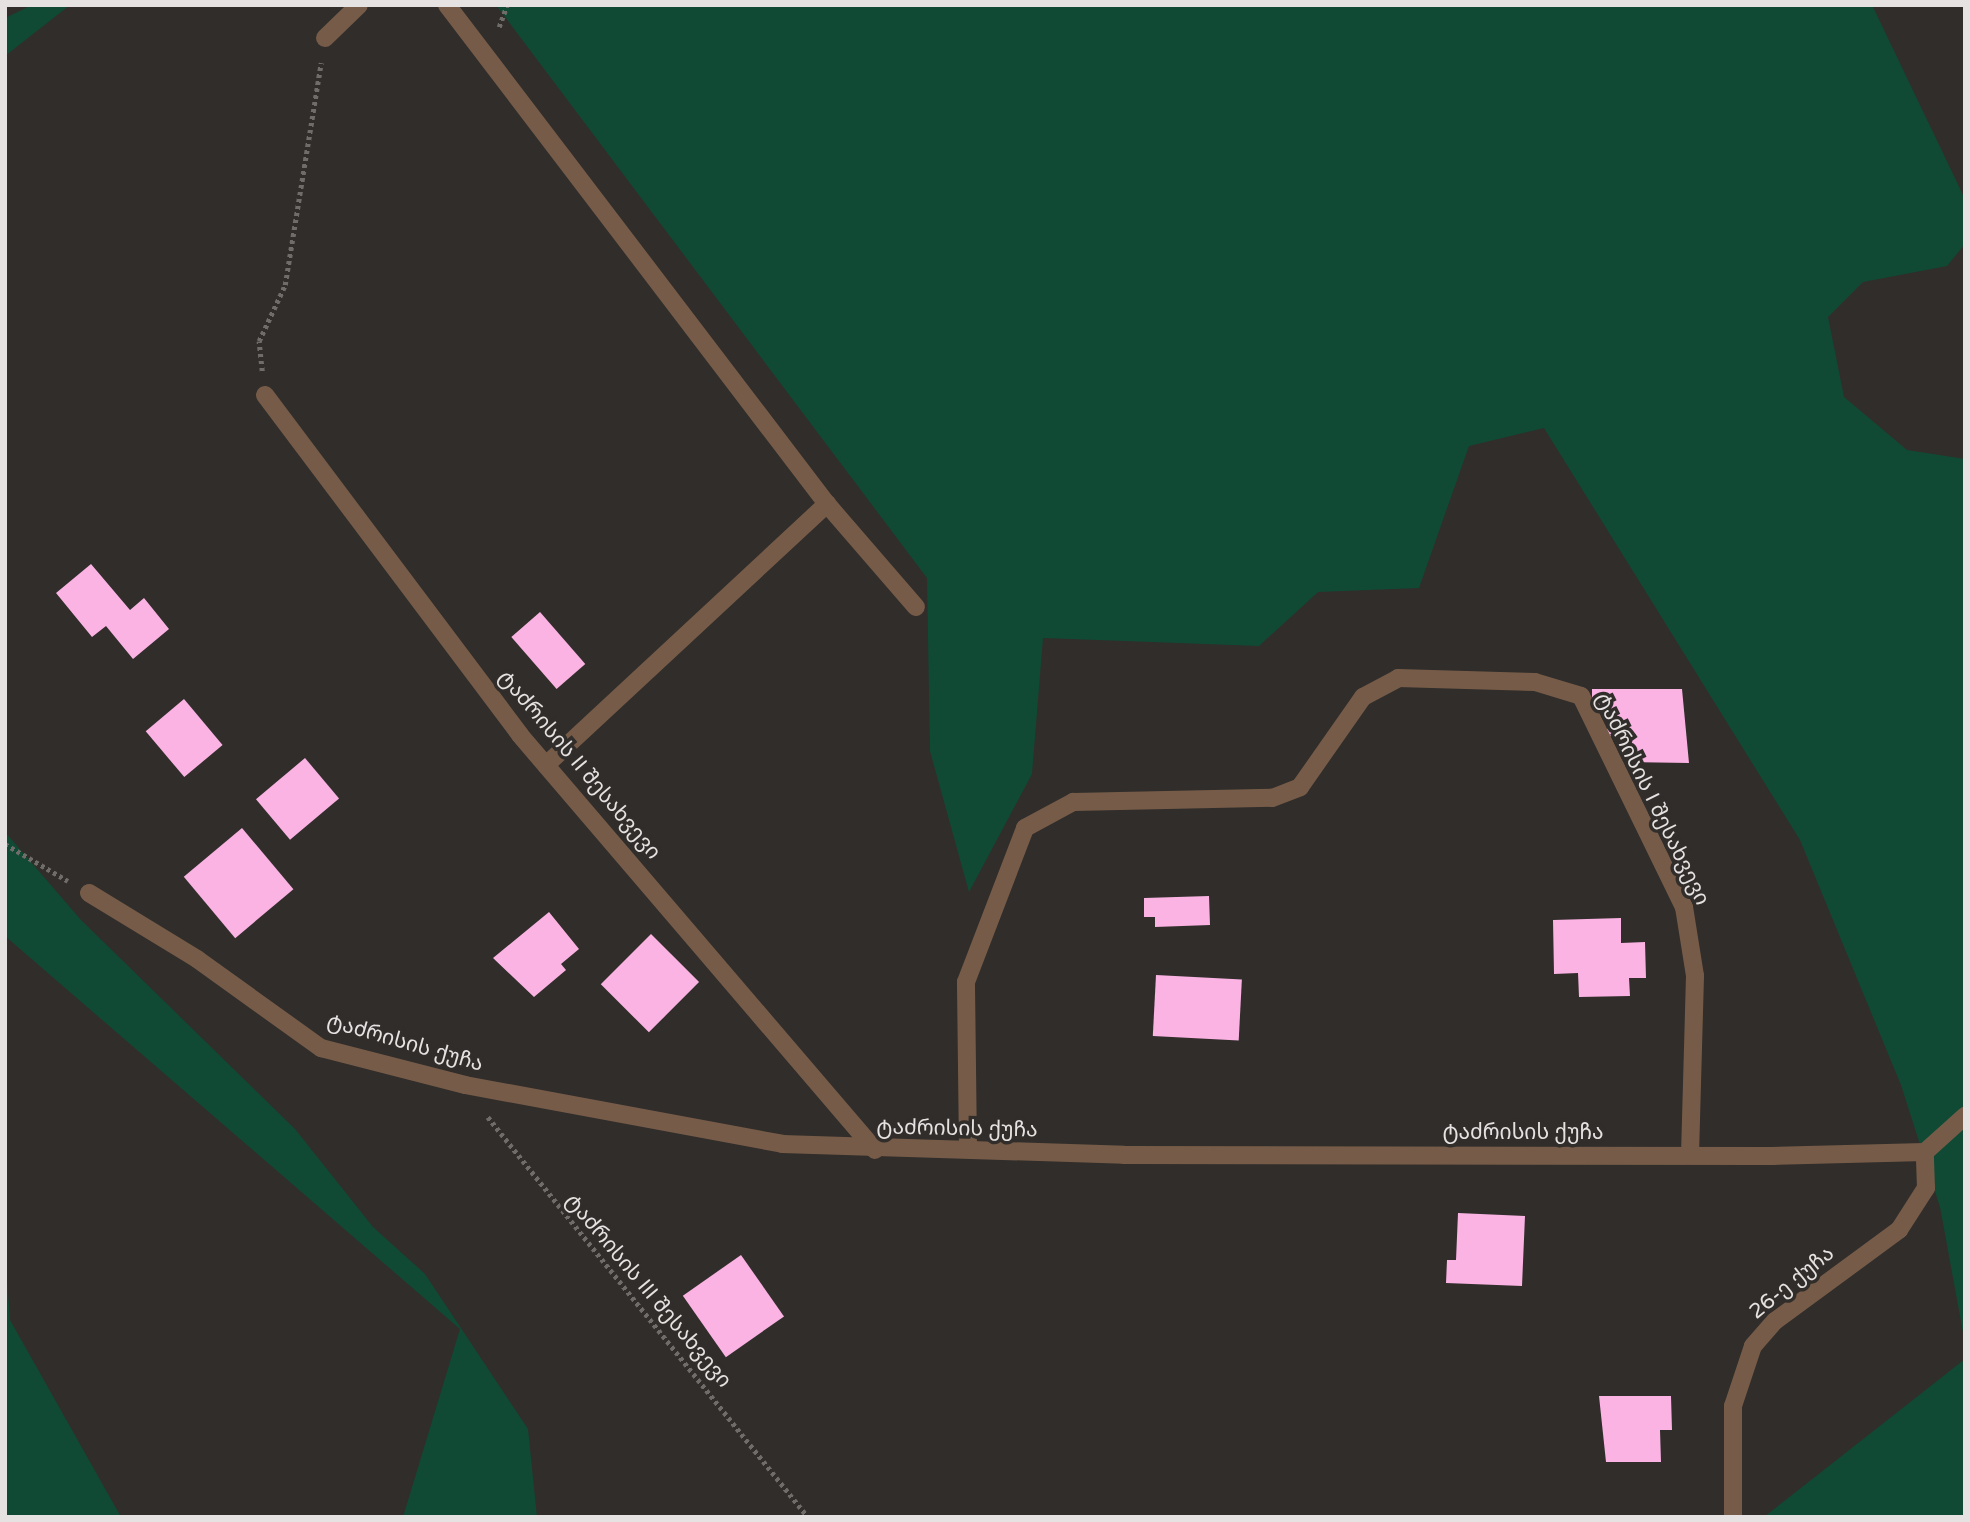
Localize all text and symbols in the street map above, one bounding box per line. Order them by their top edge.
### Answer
street label: ტაძრისის II შესახვევი [492,665,666,865]
street label: ტაძრისის I შესახვევი [1590,689,1714,909]
street label: ტაძრისის ქუჩა [324,1009,486,1077]
street label: ტაძრისის ქუჩა [876,1115,1038,1143]
street label: ტაძრისის ქუჩა [1442,1120,1604,1146]
street label: ტაძრისის III შესახვევი [559,1189,737,1393]
street label: 26-ე ქუჩა [1745,1241,1839,1325]

